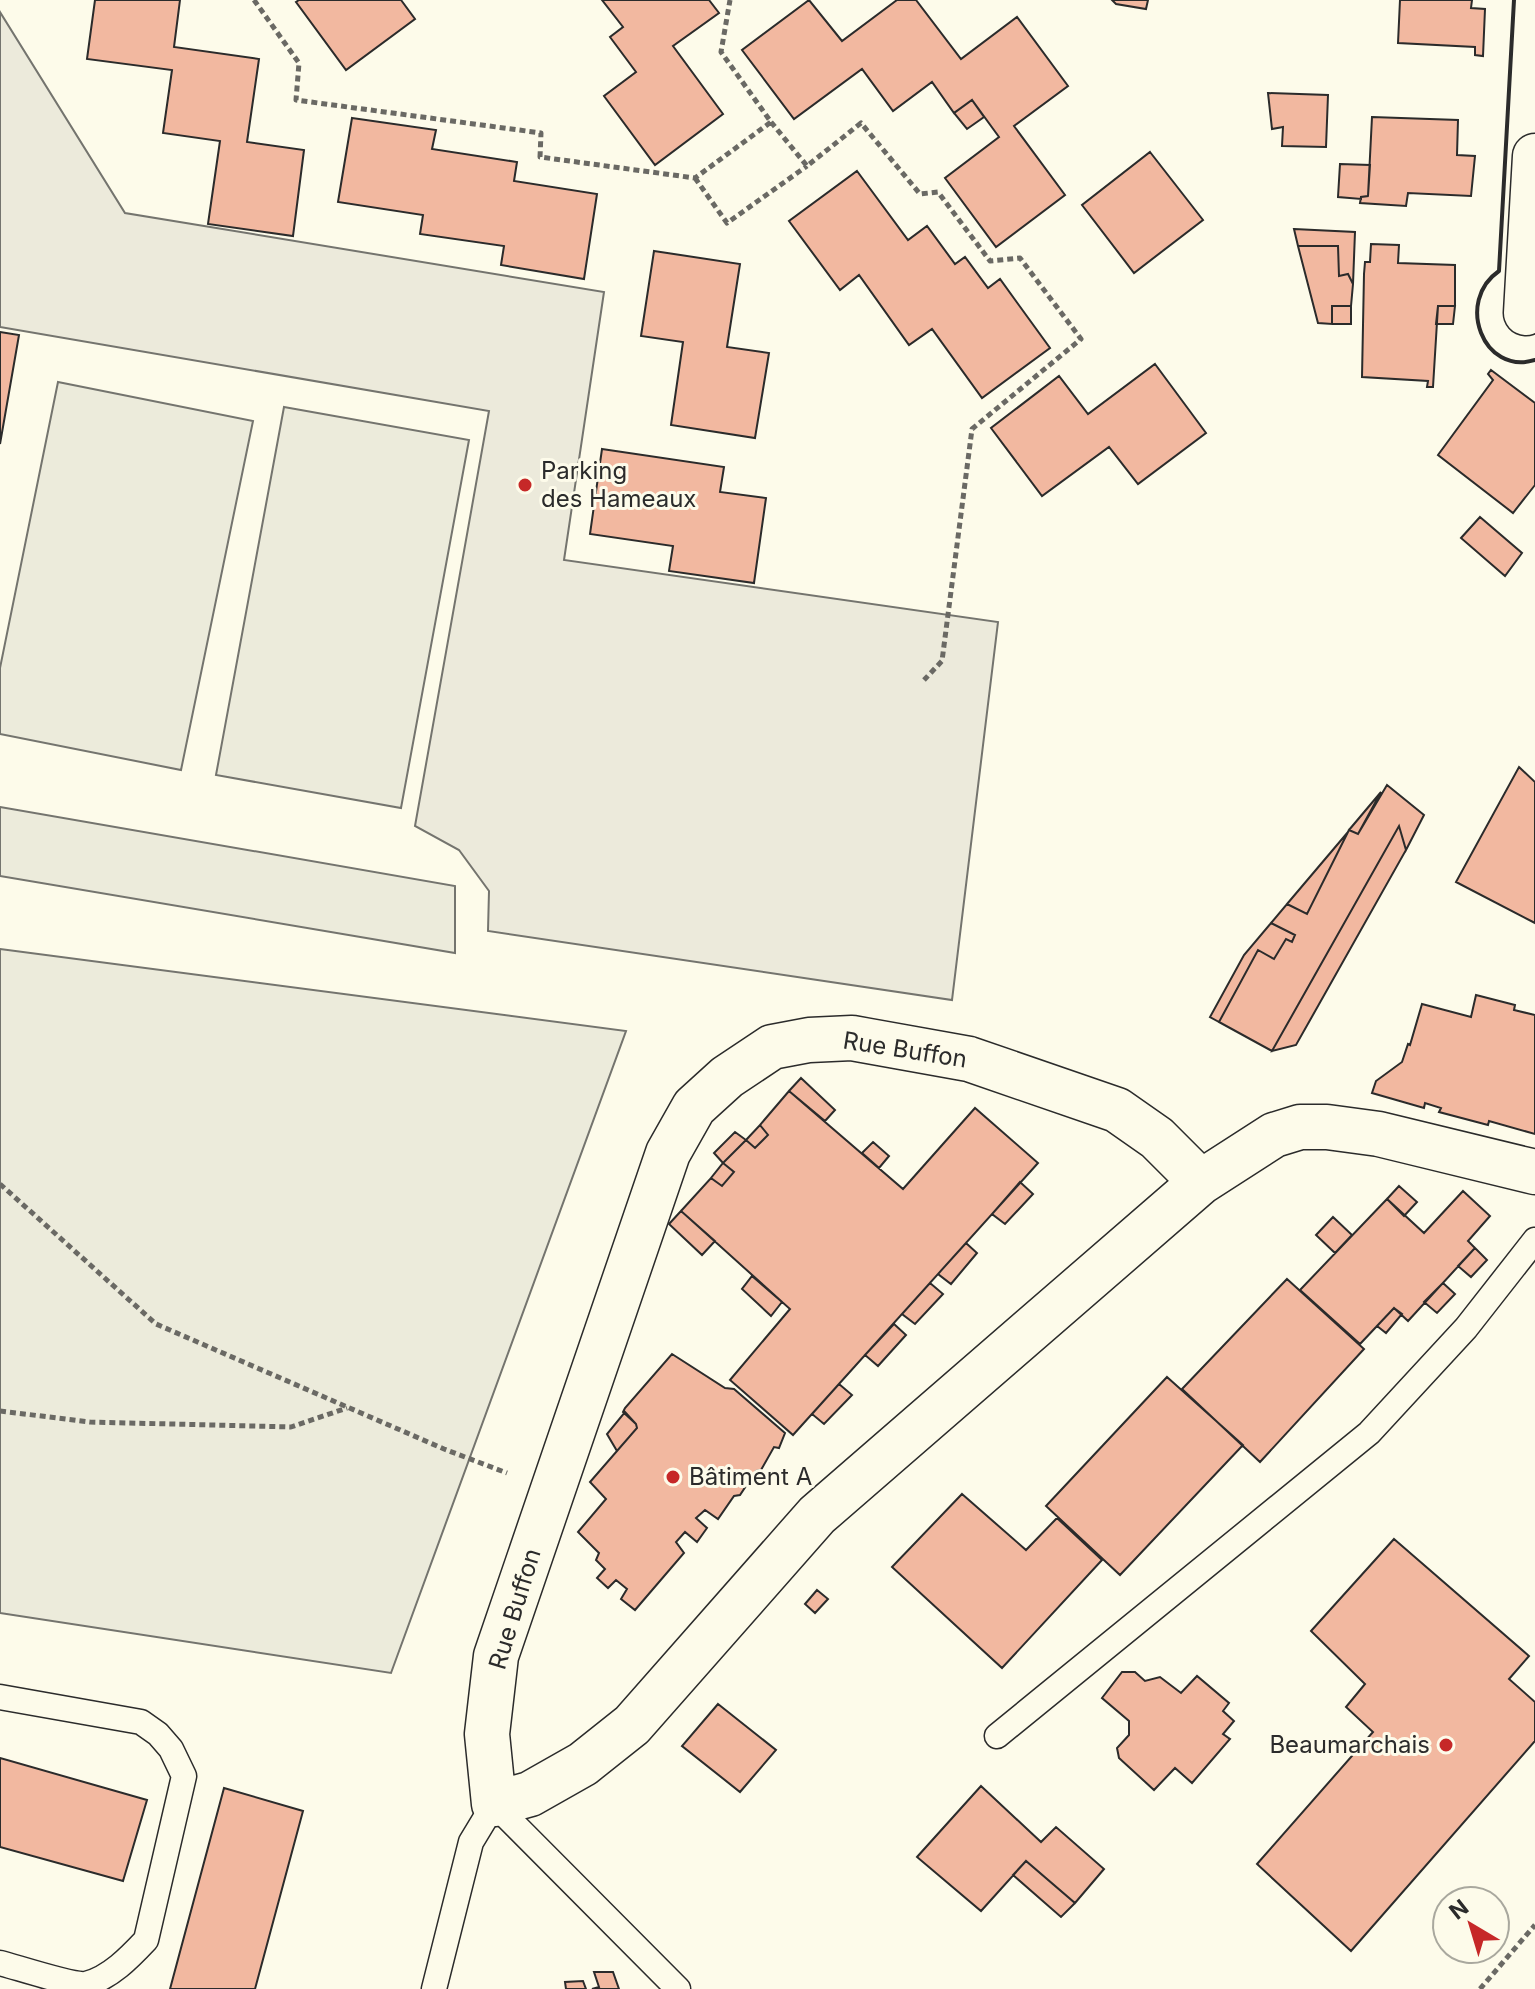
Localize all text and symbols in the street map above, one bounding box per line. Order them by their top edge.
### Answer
place label: Parking des Hameaux [541,456,696,513]
marker: Parking des Hameaux [516,476,534,494]
street label: Rue Buffon [841,1025,969,1074]
place label: Bâtiment A [689,1462,812,1491]
marker: Bâtiment A [664,1468,682,1486]
street label: Rue Buffon [482,1545,547,1673]
place label: Beaumarchais [1269,1730,1430,1759]
marker: Beaumarchais [1437,1736,1455,1754]
north arrow [1431,1885,1511,1965]
text: N [1444,1894,1473,1925]

